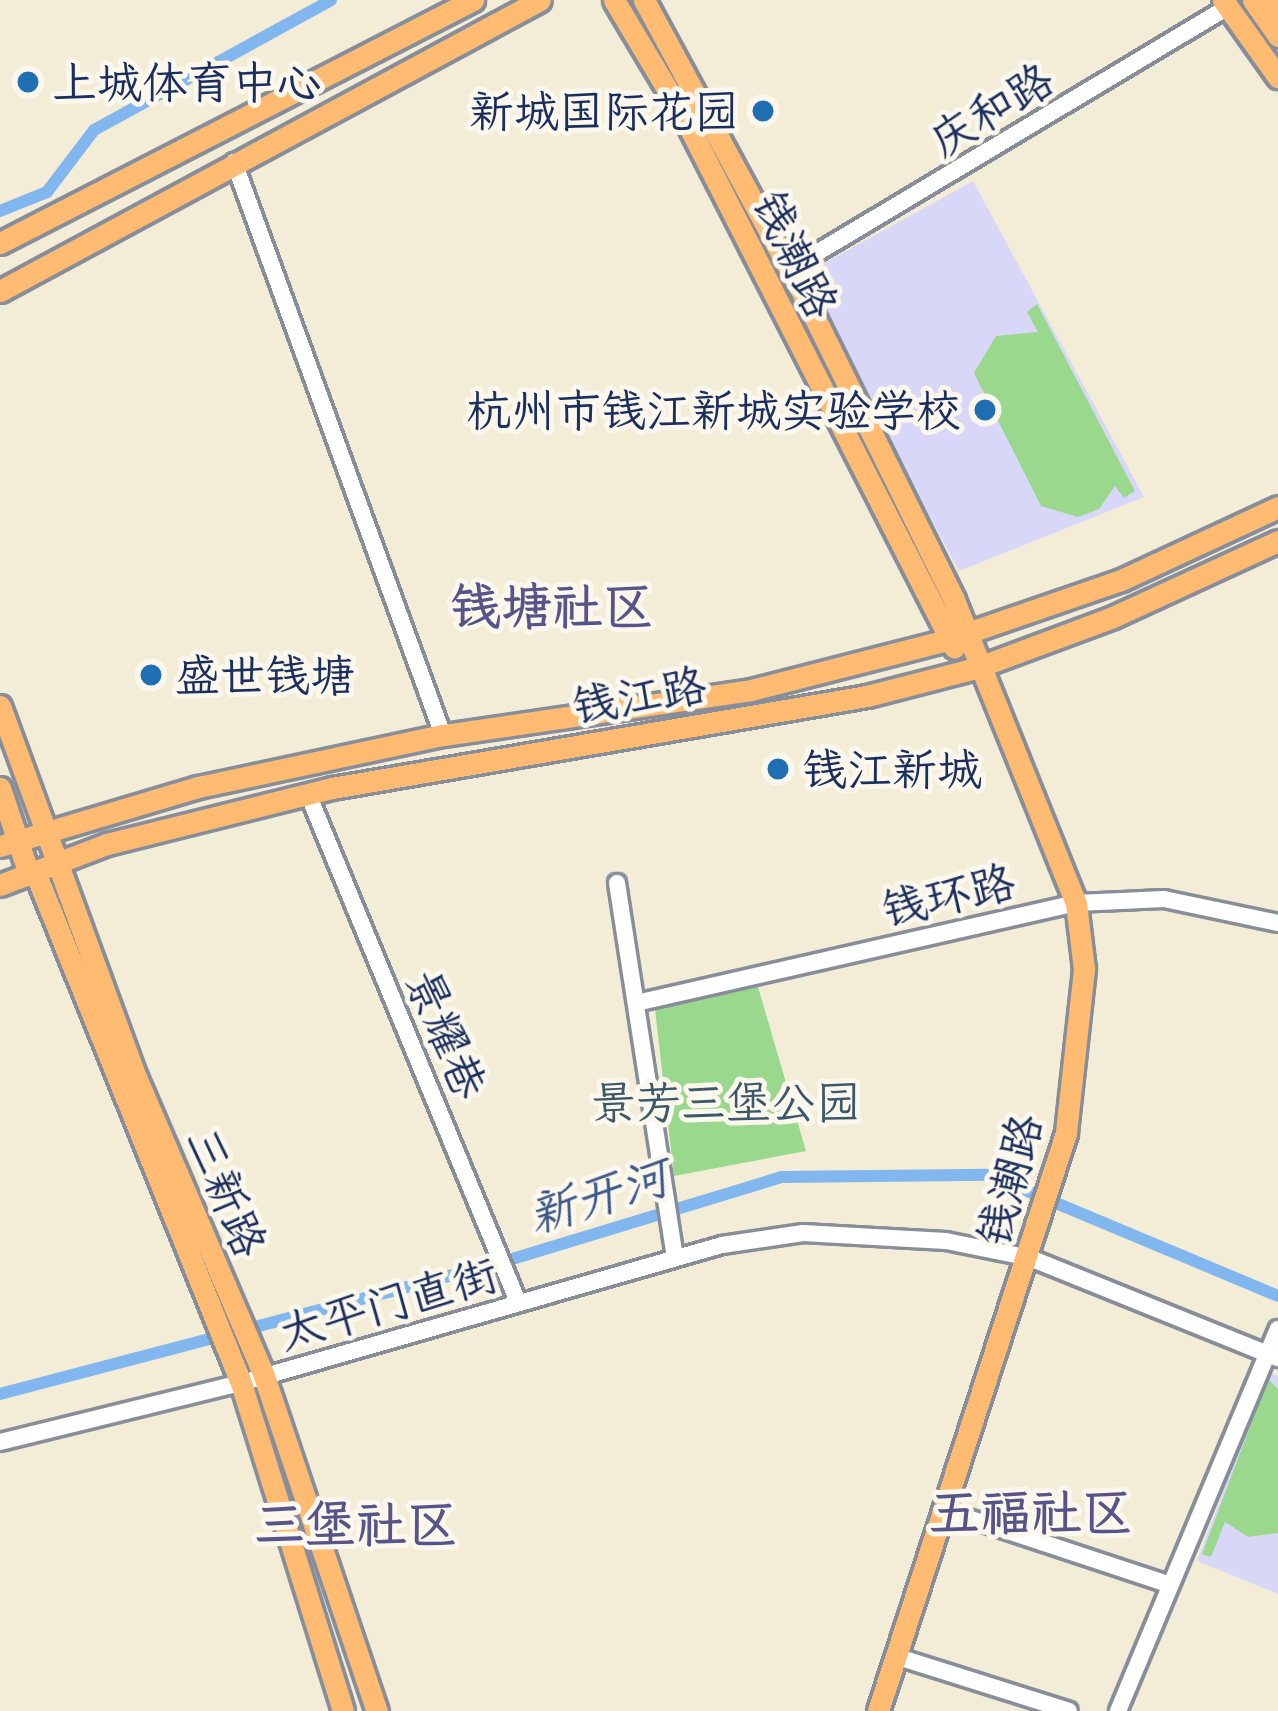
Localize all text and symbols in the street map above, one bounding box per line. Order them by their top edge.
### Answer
street label: 庆和路 [919,51,1063,167]
place label: 上城体育中心 [52,55,322,109]
marker: 上城体育中心 [15,69,41,95]
place label: 新城国际花园 [469,84,739,138]
marker: 新城国际花园 [750,98,776,124]
street label: 钱潮路 [742,181,850,327]
place label: 杭州市钱江新城实验学校 [466,383,961,437]
marker: 杭州市钱江新城实验学校 [972,397,998,423]
district label: 钱塘社区 [450,575,654,637]
place label: 盛世钱塘 [175,648,355,702]
street label: 钱江路 [568,657,710,733]
marker: 盛世钱塘 [138,662,164,688]
place label: 钱江新城 [802,742,982,796]
marker: 钱江新城 [765,756,791,782]
street label: 钱环路 [876,854,1020,936]
street label: 景耀巷 [396,961,498,1107]
park label: 景芳三堡公园 [591,1075,861,1129]
street label: 钱潮路 [965,1108,1053,1252]
street label: 三新路 [176,1119,278,1265]
water label: 新开河 [521,1146,675,1244]
street label: 太平门直街 [272,1246,504,1360]
district label: 五福社区 [929,1481,1133,1543]
district label: 三堡社区 [254,1493,458,1555]

